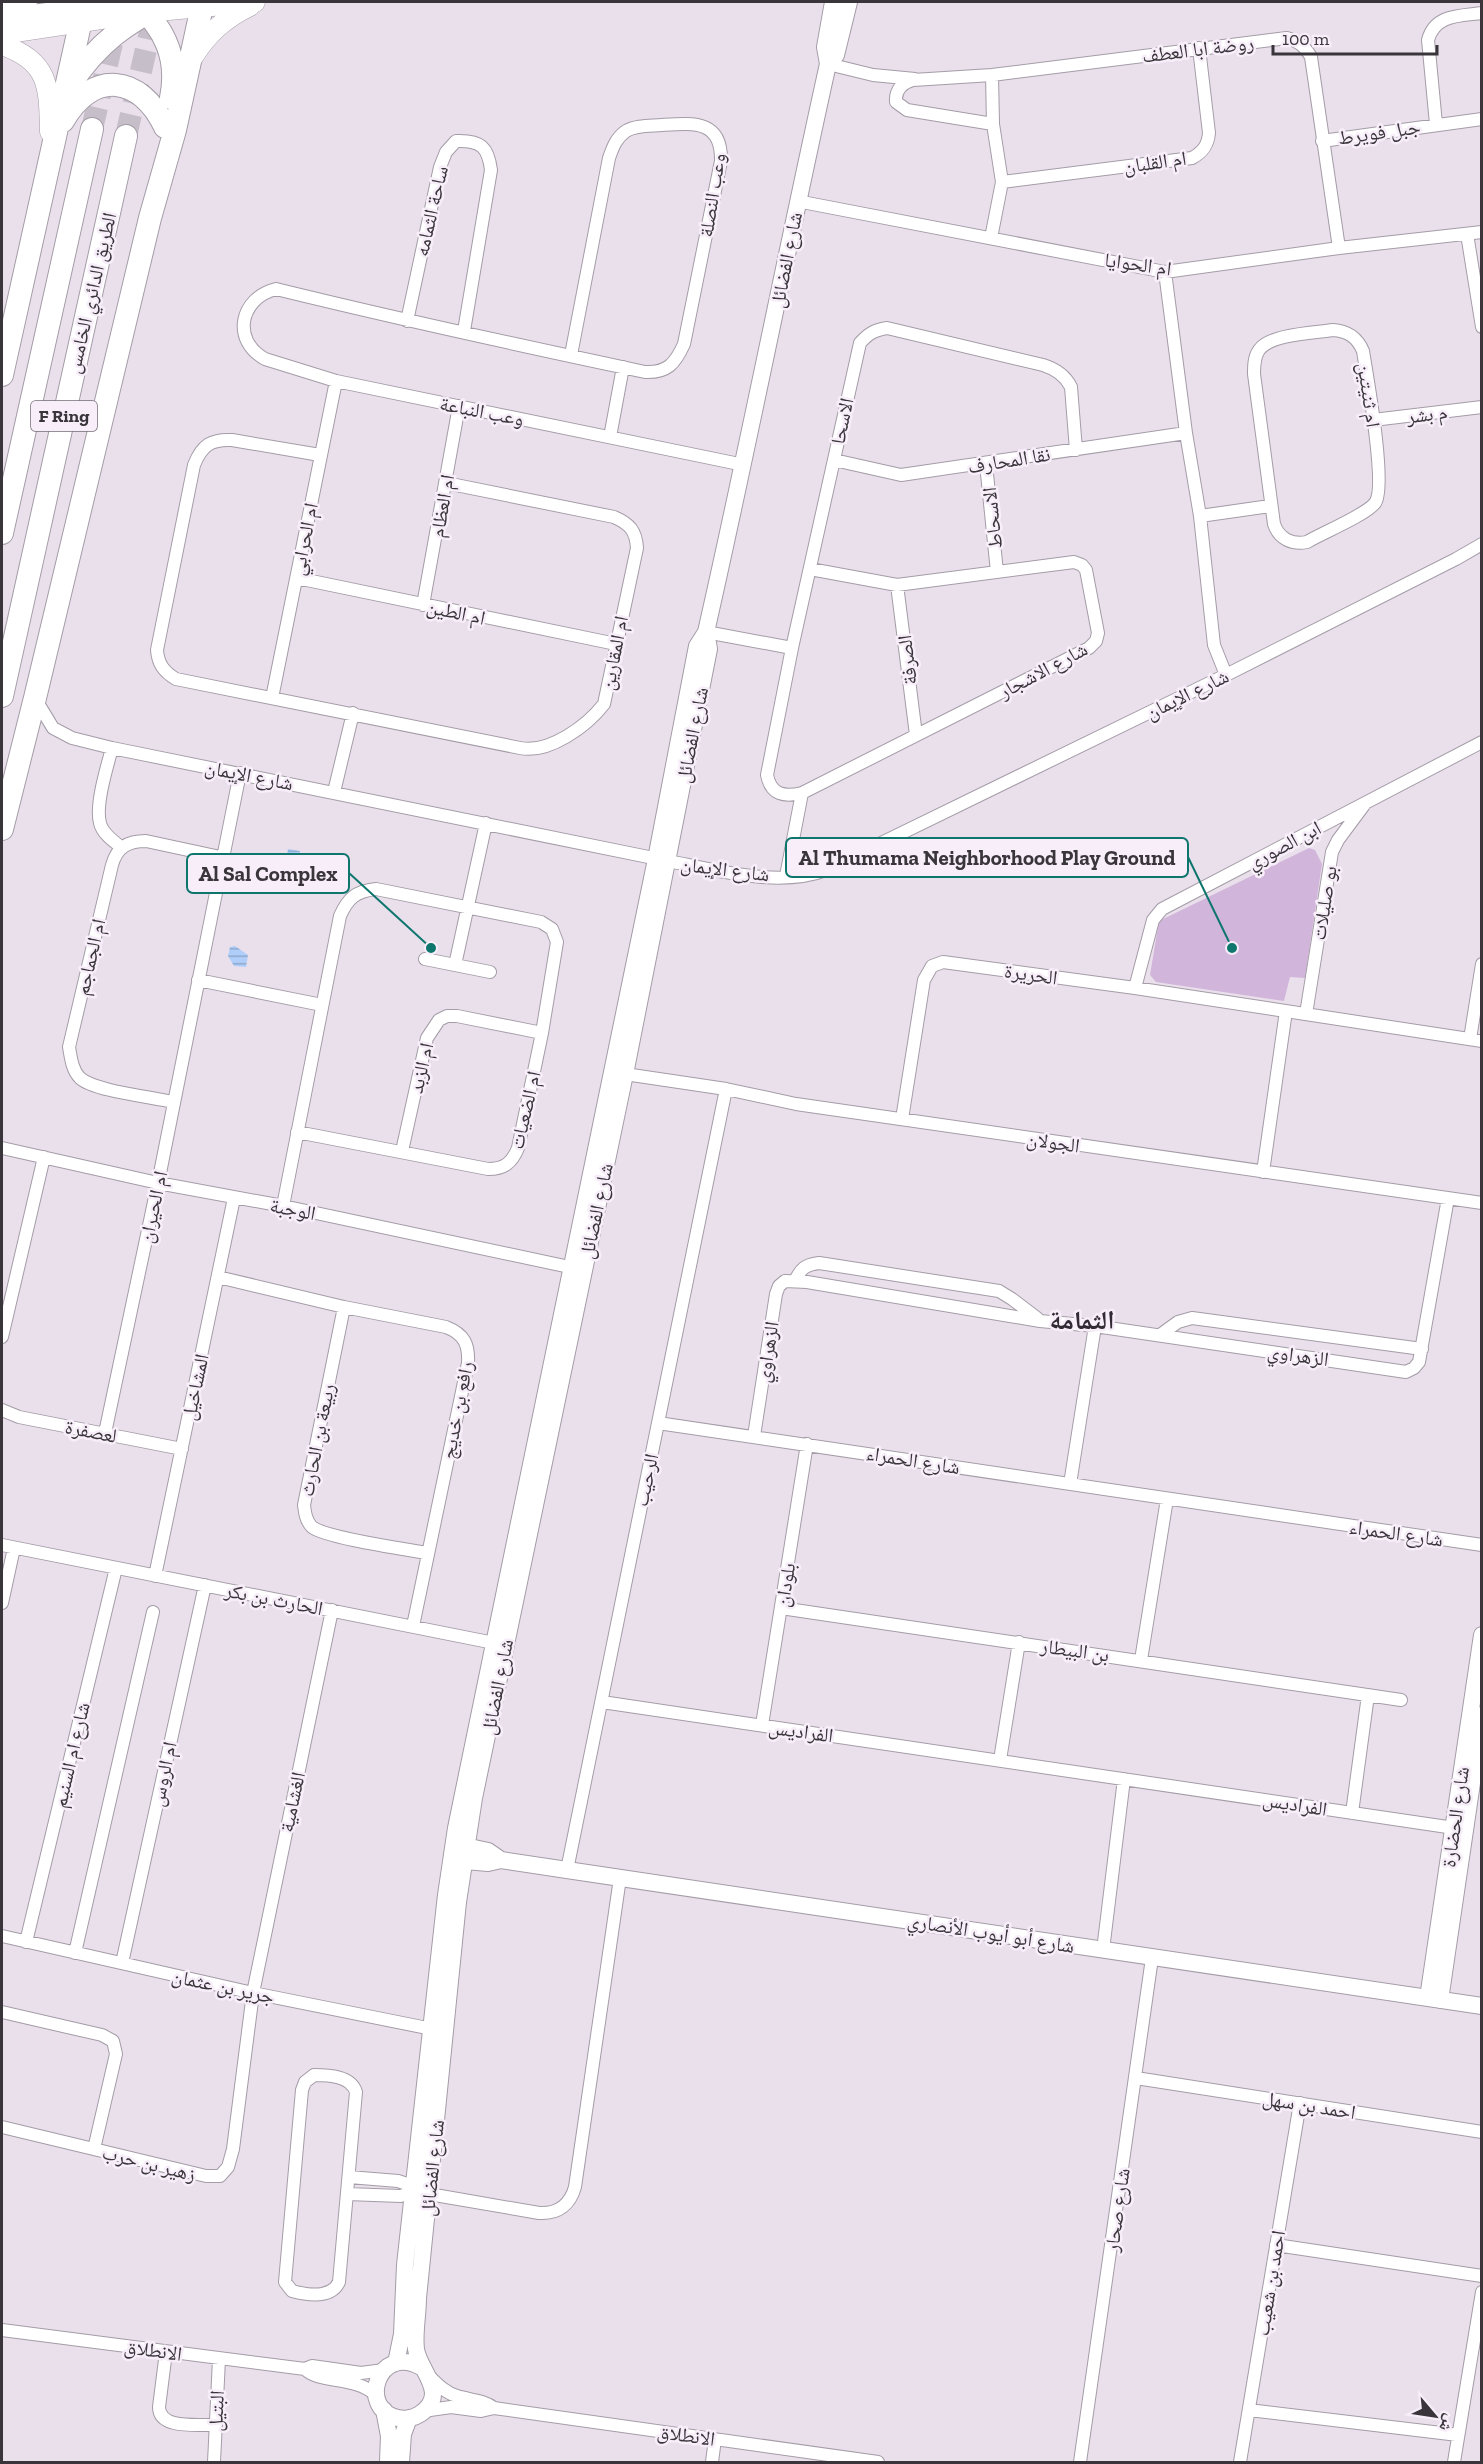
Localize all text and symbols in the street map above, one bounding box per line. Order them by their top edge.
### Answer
scale bar [1273,18,1436,56]
text: 100 m [1282,28,1330,50]
street label: روضة ابا العطف [1141,30,1255,68]
street label: جبل فويرط [1336,114,1422,150]
street label: ام القلبان [1122,146,1188,180]
street label: وعب النصلة [694,151,730,239]
street label: ساحة الثمامه [409,163,453,259]
street label: الطريق الدائري الخامس [61,210,125,377]
street label: شارع الفضائل [765,210,808,310]
street label: ام الحوايا [1103,247,1173,283]
street label: ام ثنيتين [1351,361,1385,429]
street label: وعب النباعة [438,391,526,431]
street label: الاسحا [825,396,859,446]
street label: م بشر [1404,400,1449,431]
road number: F Ring [31,401,97,431]
street label: نقا المحارف [966,442,1052,478]
street label: ام العظام [425,473,461,540]
street label: الاسحاط [977,486,1007,550]
street label: ام الحرابي [285,501,327,578]
street label: ام الطين [424,594,488,632]
street label: ام المقارين [595,614,635,693]
street label: الصرفة [892,634,922,686]
street label: شارع الاشجار [994,637,1092,705]
street label: شارع الإيمان [1141,664,1233,725]
street label: شارع الفضائل [671,685,714,785]
street label: شارع الإيمان [203,755,295,796]
street label: ابن الصوري [1243,816,1327,878]
callout: Al Thumama Neighborhood Play Ground [786,838,1188,877]
text: Al Thumama Neighborhood Play Ground [799,845,1175,870]
street label: شارع الإيمان [679,852,771,887]
callout: Al Sal Complex [187,854,349,893]
text: Al Sal Complex [199,861,337,886]
street label: بو صليلات [1306,864,1342,942]
street label: ام الجماجم [70,916,112,998]
street label: الحريرة [1003,958,1059,990]
street label: ام الزبد [404,1040,440,1096]
street label: ام الضعيات [504,1069,548,1152]
street label: الجولان [1025,1126,1081,1158]
street label: شارع الفضائل [574,1161,619,1261]
street label: ام الحيران [134,1169,174,1246]
street label: الوجبة [268,1193,318,1225]
district label: الثمامة [1049,1304,1115,1336]
street label: الزهراوي [750,1320,788,1385]
street label: الزهراوي [1265,1339,1330,1375]
street label: المشاخيل [176,1352,214,1422]
street label: رافع بن خديج [436,1359,479,1461]
street label: ربيعة بن الحارث [294,1381,340,1499]
street label: لعصفرة [63,1414,119,1448]
street label: شارع الحمراء [864,1441,962,1480]
street label: الرحيب [629,1451,663,1509]
street label: شارع الحمراء [1347,1515,1445,1552]
street label: بلودان [770,1561,800,1609]
street label: الحارث بن بكر [222,1578,325,1620]
street label: بن البيطار [1038,1633,1111,1667]
street label: شارع الفضائل [476,1637,519,1737]
street label: شارع ام السنيم [47,1700,97,1811]
street label: الفراديس [767,1715,835,1747]
street label: ام الروس [144,1739,184,1809]
street label: شارع الحضارة [1436,1765,1475,1869]
street label: الغشامية [274,1770,310,1834]
street label: الفراديس [1261,1787,1329,1821]
street label: شارع أبو أيوب الأنصاري [905,1908,1076,1962]
street label: جرير بن عثمان [169,1963,277,2009]
street label: احمد بن سهل [1261,2086,1357,2124]
street label: شارع الفضائل [415,2118,450,2218]
street label: زهير بن حرب [100,2140,198,2186]
street label: شارع صحار [1099,2167,1136,2255]
street label: احمد بن شعيب [1250,2229,1290,2337]
street label: الانطلاق [122,2334,184,2366]
north arrow [1405,2386,1465,2446]
street label: البتيل [203,2390,229,2432]
text: ش [1435,2411,1460,2435]
street label: الانطلاق [655,2419,717,2451]

